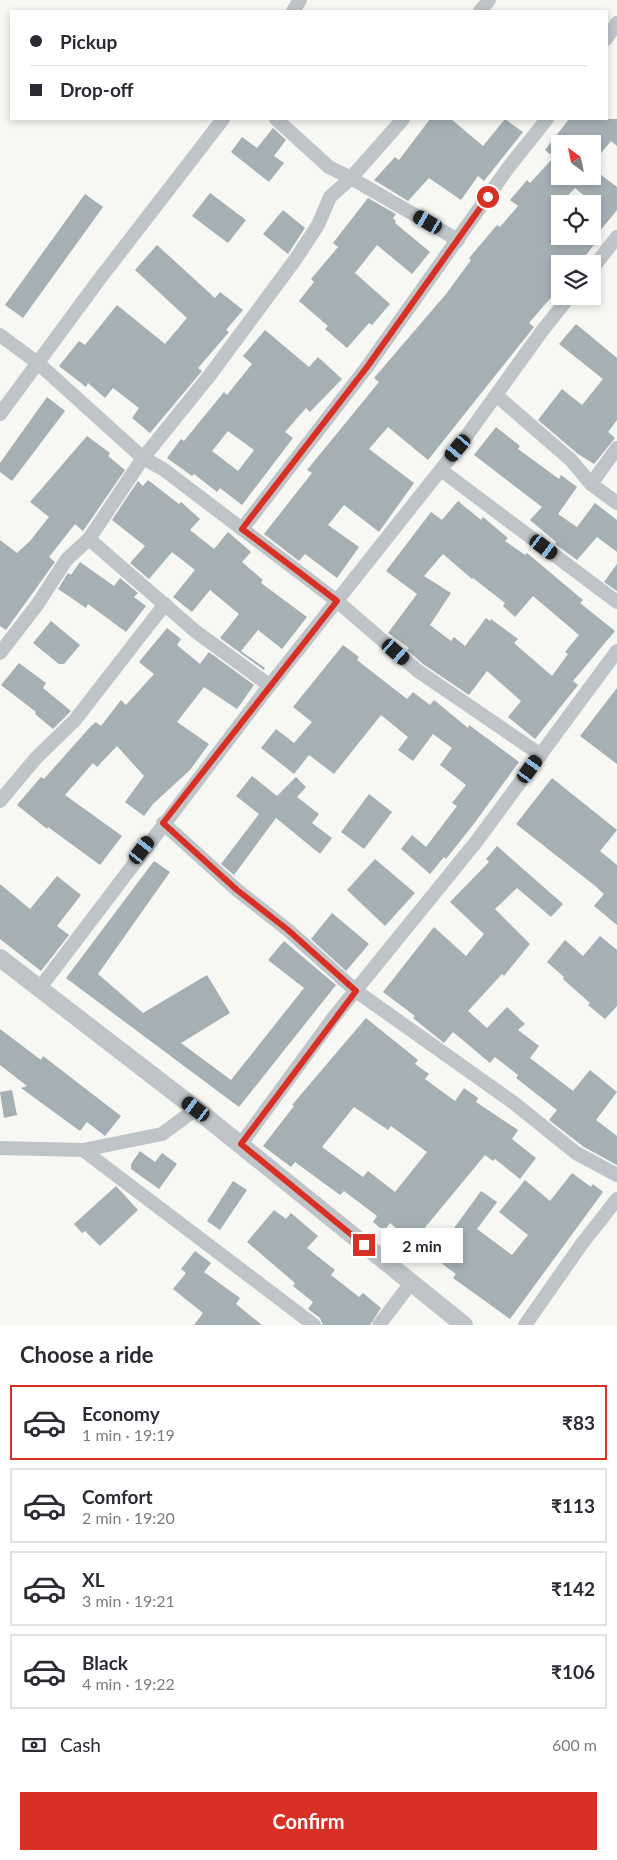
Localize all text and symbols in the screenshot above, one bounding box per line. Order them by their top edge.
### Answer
text: Pickup [60,30,117,53]
text: Drop-off [60,78,134,101]
north arrow [551,135,601,185]
map controls [551,135,601,305]
route start [477,186,499,208]
button: locate [551,195,601,245]
car [411,208,444,236]
button: layers [551,255,601,305]
car [442,432,473,464]
car [527,532,560,562]
car [379,636,412,668]
car [515,752,544,786]
car [126,834,157,866]
car [179,1094,212,1124]
callout: 2 min [382,1228,464,1262]
route end [353,1234,375,1256]
text: 2 min [402,1236,442,1255]
text: Choose a ride [20,1341,154,1368]
icon: car [22,1400,67,1445]
text: Economy [82,1402,160,1425]
text: ₹83 [562,1411,595,1434]
text: 1 min · 19:19 [82,1425,175,1444]
icon: car [22,1483,67,1528]
text: Comfort [82,1485,153,1508]
text: ₹113 [551,1494,595,1517]
text: 2 min · 19:20 [82,1508,175,1527]
icon: car [22,1566,67,1611]
text: XL [82,1568,105,1591]
text: ₹142 [551,1577,595,1600]
text: 3 min · 19:21 [82,1591,175,1610]
icon: car [22,1649,67,1694]
text: Black [82,1651,128,1674]
text: ₹106 [551,1660,595,1683]
text: 4 min · 19:22 [82,1674,175,1693]
icon: cash [20,1731,48,1759]
text: Cash [60,1733,101,1756]
text: 600 m [552,1735,597,1754]
button: Confirm [20,1792,597,1850]

